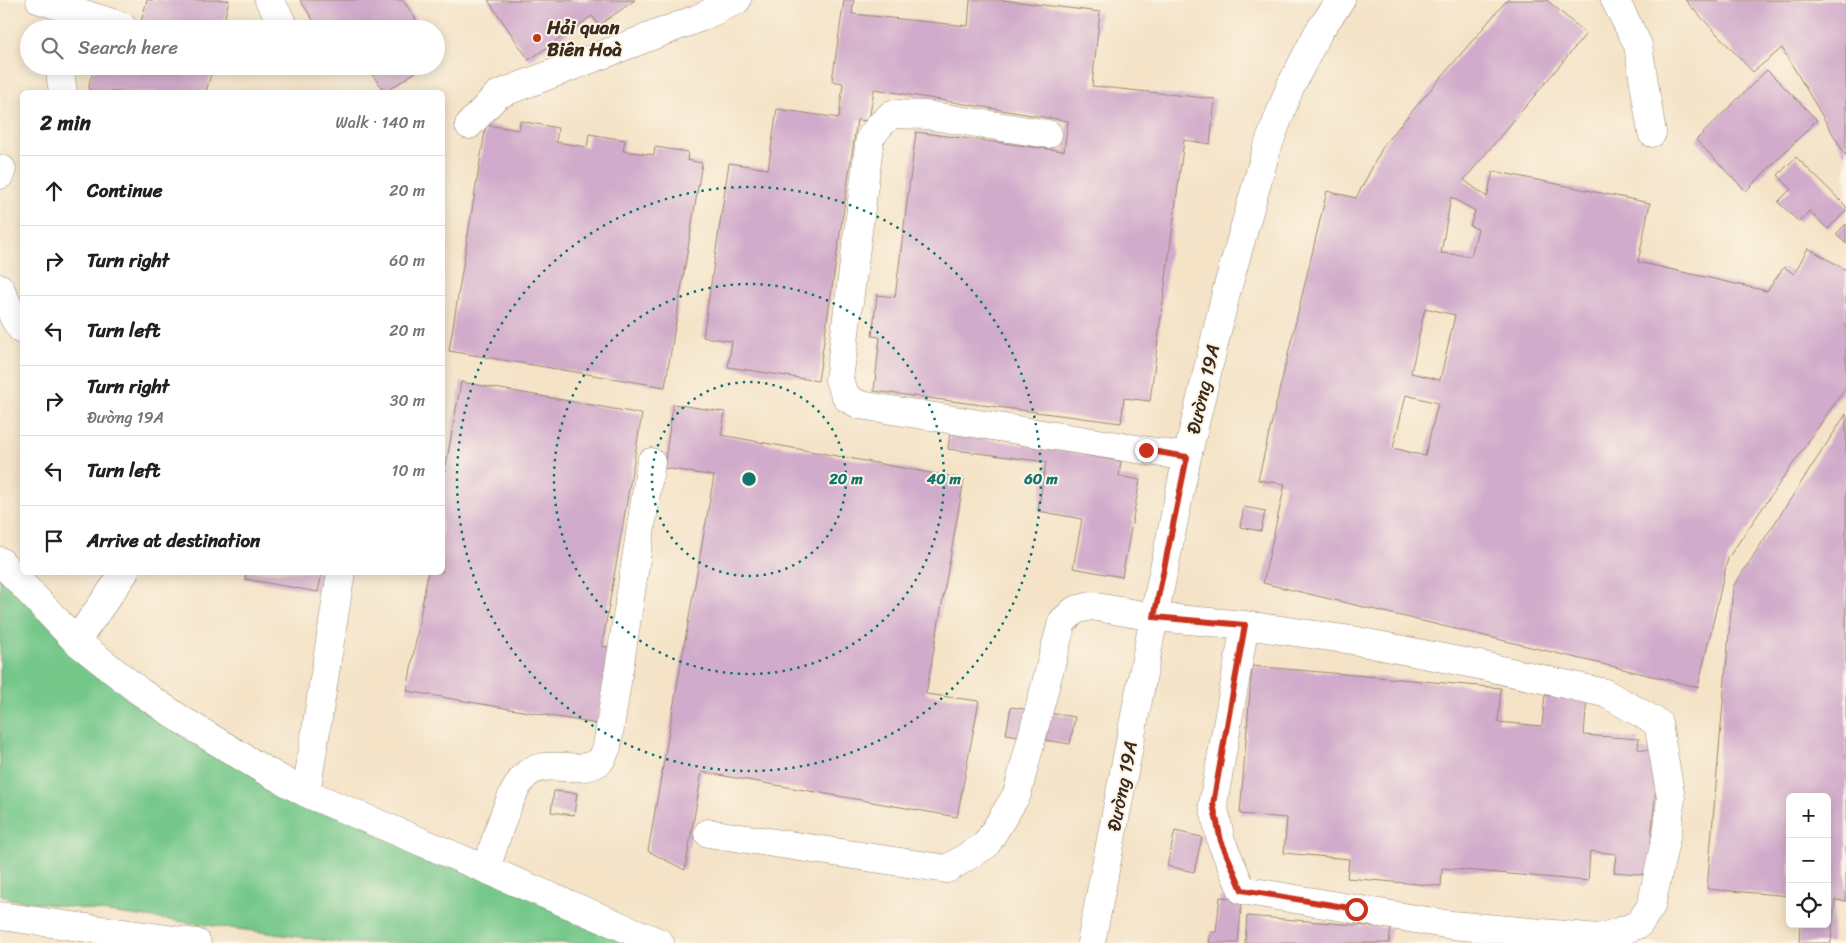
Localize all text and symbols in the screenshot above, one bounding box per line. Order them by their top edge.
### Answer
place label: Hải quan Biên Hoà [546,11,622,66]
search box [20,20,445,75]
text: Search here [78,31,178,64]
marker: Hải quan Biên Hoà [531,32,543,44]
icon: search [38,34,66,62]
text: 2 min [40,104,91,142]
text: Walk · 140 m [336,108,425,137]
text: Continue [87,174,163,207]
text: 20 m [389,176,425,205]
icon: ahead [40,177,68,205]
text: Turn right [87,244,169,277]
text: 60 m [389,246,425,275]
icon: right [40,247,68,275]
text: Turn left [87,314,160,347]
text: 20 m [389,316,425,345]
icon: left [40,317,68,345]
street label: Đường 19A [1177,341,1229,437]
text: Turn right [87,370,169,403]
text: 30 m [390,386,425,415]
icon: right [40,387,68,415]
text: Đường 19A [87,403,164,432]
route end [1135,439,1158,462]
text: Turn left [87,454,160,487]
text: 10 m [392,456,425,485]
icon: left [40,457,68,485]
text: 20 m [828,466,863,492]
text: 40 m [926,466,962,492]
text: 60 m [1023,466,1058,492]
centre of rings [740,470,758,488]
text: Arrive at destination [87,524,260,557]
icon: arrive [40,527,68,555]
street label: Đường 19A [1097,738,1147,834]
map controls [1786,793,1831,928]
button: + [1786,793,1831,838]
button: − [1786,838,1831,883]
button: locate [1786,883,1831,928]
route start [1345,898,1368,921]

